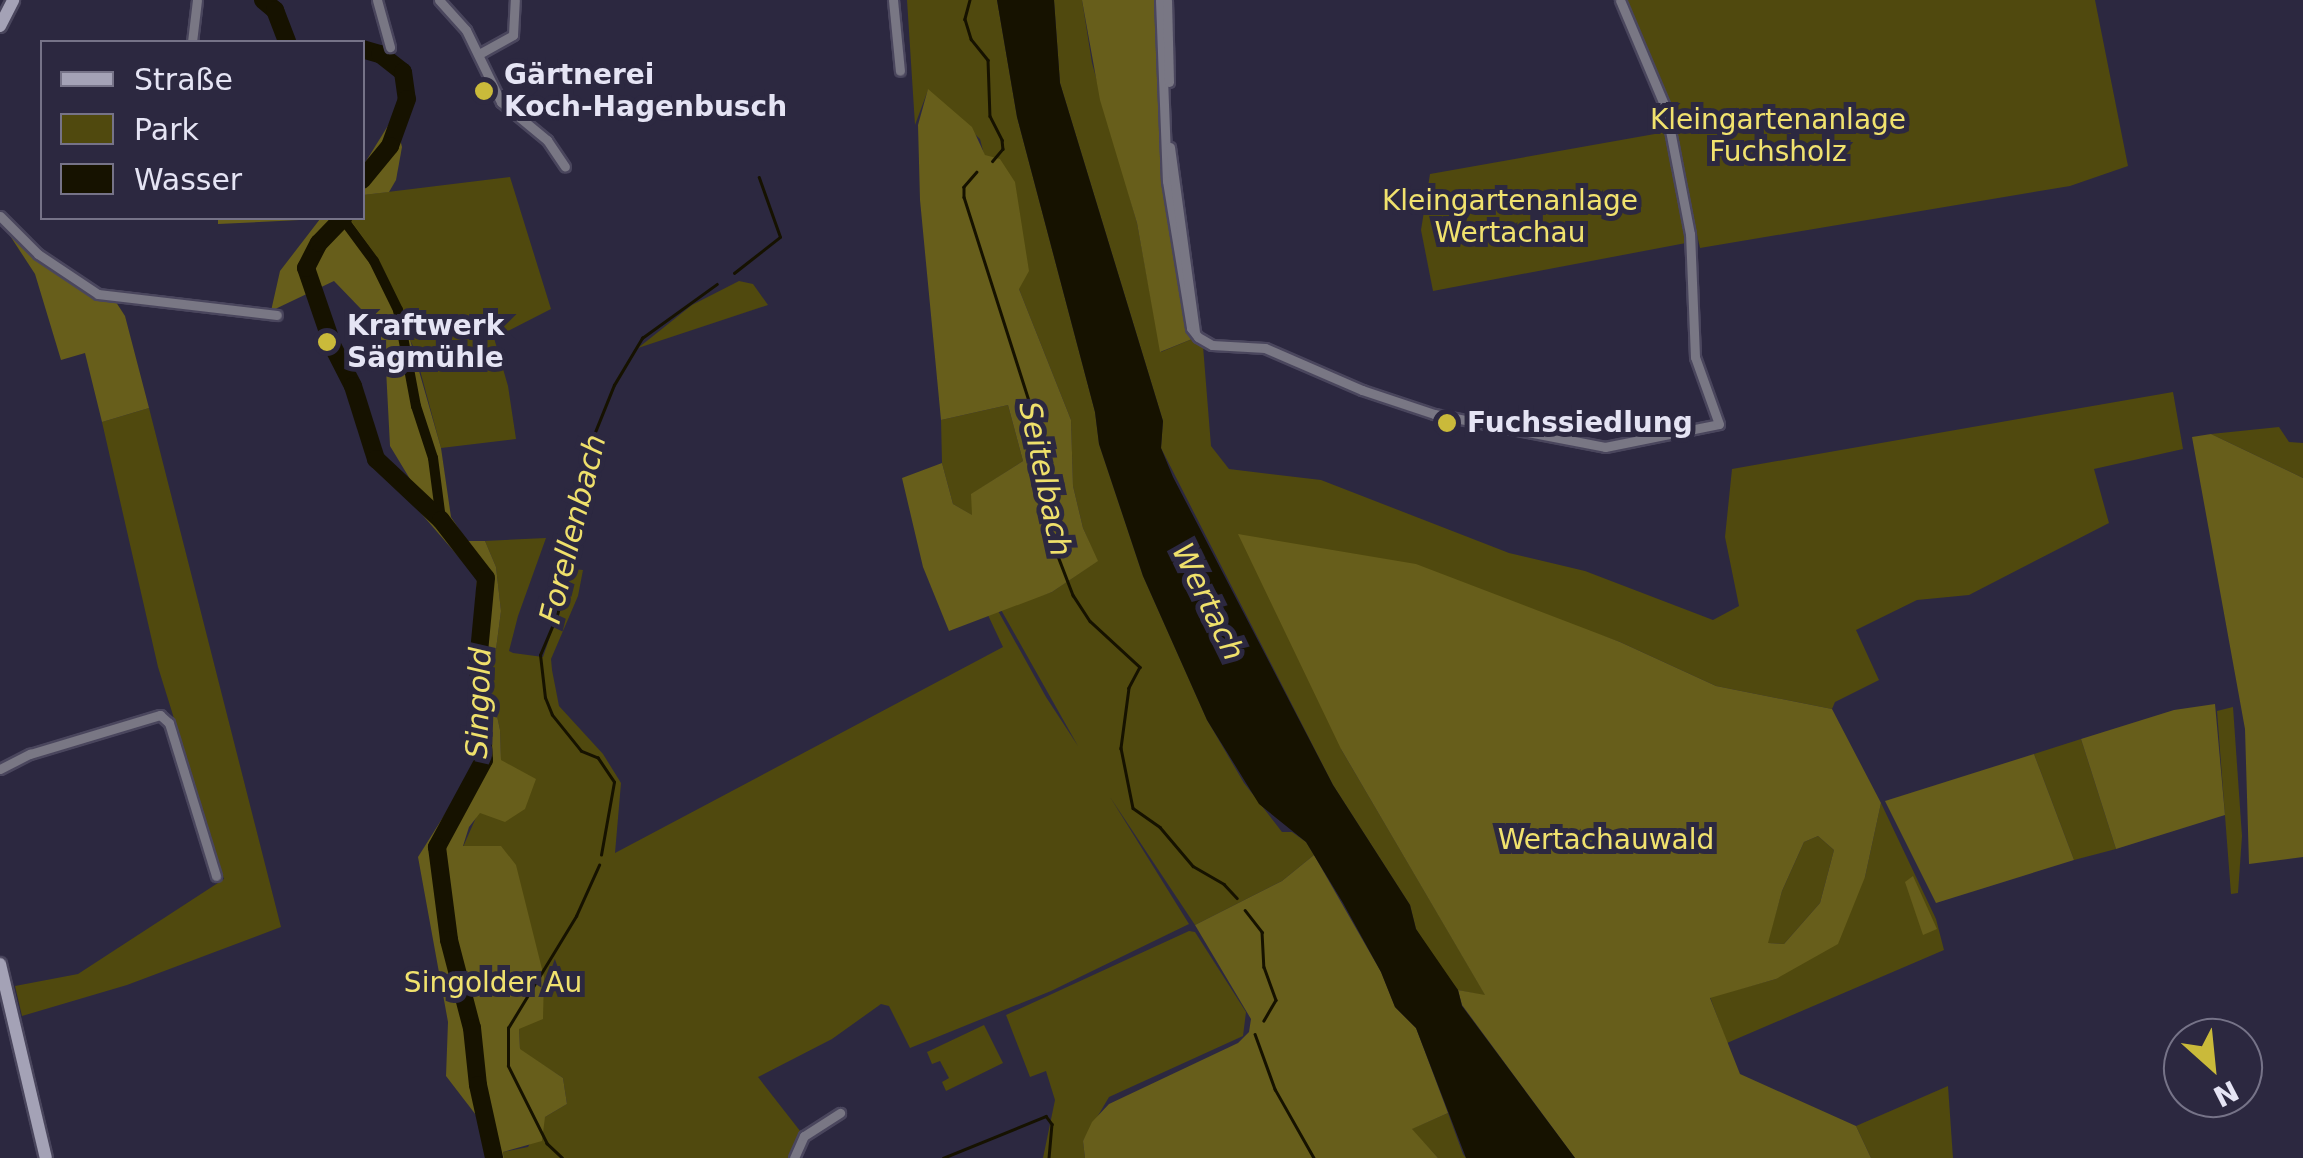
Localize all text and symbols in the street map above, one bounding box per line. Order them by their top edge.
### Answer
legend [40,40,365,220]
place label: Gärtnerei Koch-Hagenbusch [504,58,787,124]
text: Straße [134,62,233,97]
marker: Gärtnerei Koch-Hagenbusch [473,80,495,102]
park label: Kleingartenanlage Fuchsholz [1650,103,1906,169]
text: Park [134,112,199,147]
text: Wasser [134,162,242,197]
park label: Kleingartenanlage Wertachau [1382,184,1638,250]
place label: Kraftwerk Sägmühle [347,309,504,375]
marker: Kraftwerk Sägmühle [316,331,338,353]
water label: Seitelbach [1011,398,1079,560]
place label: Fuchssiedlung [1467,406,1693,440]
marker: Fuchssiedlung [1436,412,1458,434]
water label: Forellenbach [532,431,614,627]
water label: Wertach [1164,537,1252,667]
water label: Singold [459,647,499,759]
park label: Wertachauwald [1498,823,1714,857]
park label: Singolder Au [404,966,582,1000]
north arrow [2163,1018,2263,1118]
text: N [2208,1073,2244,1113]

